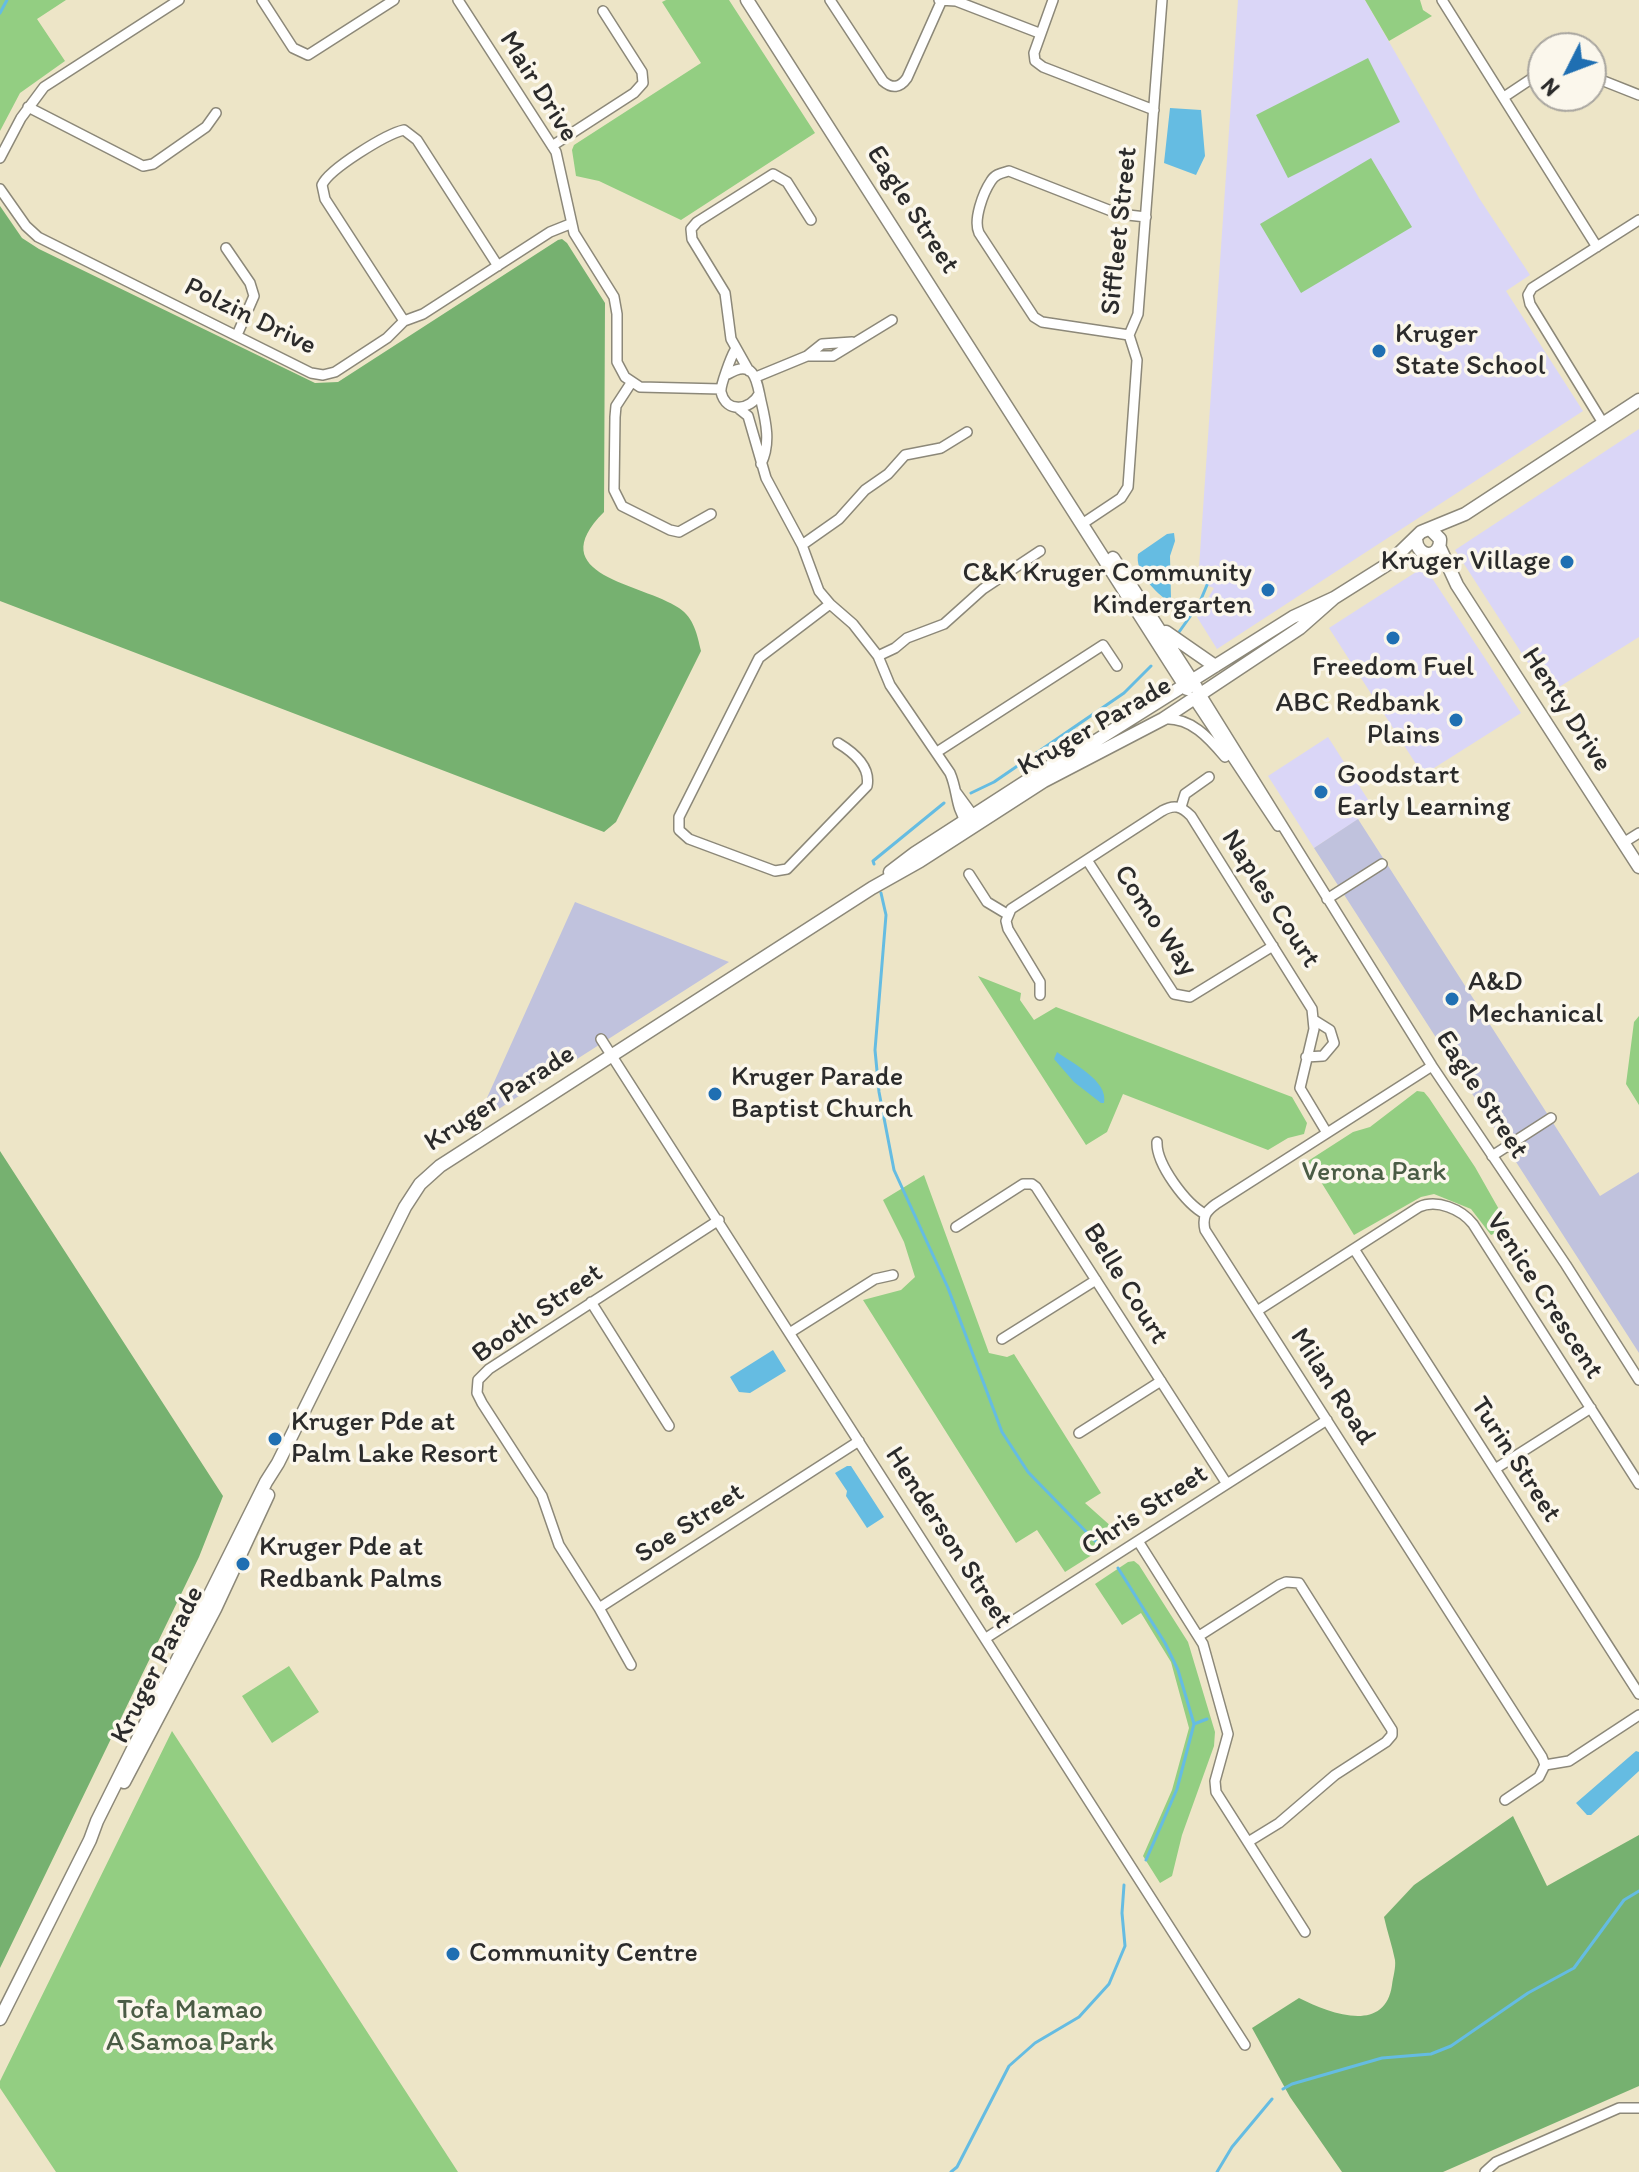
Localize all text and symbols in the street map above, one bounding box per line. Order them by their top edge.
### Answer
street label: Mair Drive [491,25,585,149]
north arrow [1527,32,1607,112]
text: N [1535,73,1565,102]
street label: Eagle Street [858,140,966,280]
street label: Siffleet Street [1094,145,1146,317]
street label: Polzin Drive [179,271,321,363]
place label: Kruger State School [1395,318,1546,384]
marker: Kruger State School [1370,342,1388,360]
place label: Kruger Village [1381,545,1551,579]
marker: Kruger Village [1558,553,1576,571]
place label: C&K Kruger Community Kindergarten [963,557,1252,623]
marker: C&K Kruger Community Kindergarten [1259,581,1277,599]
marker: Freedom Fuel [1384,629,1402,647]
street label: Henty Drive [1513,641,1619,779]
place label: Freedom Fuel [1312,651,1474,685]
street label: Kruger Parade [1012,669,1178,785]
place label: ABC Redbank Plains [1275,687,1440,753]
marker: ABC Redbank Plains [1447,711,1465,729]
place label: Goodstart Early Learning [1337,759,1510,825]
marker: Goodstart Early Learning [1312,783,1330,801]
street label: Naples Court [1213,824,1327,974]
street label: Como Way [1106,859,1204,983]
place label: A&D Mechanical [1468,966,1603,1032]
marker: A&D Mechanical [1443,990,1461,1008]
street label: Eagle Street [1427,1025,1535,1165]
street label: Kruger Parade [419,1038,581,1160]
place label: Kruger Parade Baptist Church [731,1061,913,1127]
marker: Kruger Parade Baptist Church [706,1085,724,1103]
park label: Verona Park [1302,1156,1446,1190]
street label: Venice Crescent [1478,1206,1610,1386]
street label: Belle Court [1075,1217,1175,1351]
street label: Booth Street [466,1257,610,1371]
street label: Milan Road [1282,1322,1382,1452]
street label: Turin Street [1462,1391,1568,1529]
place label: Kruger Pde at Palm Lake Resort [291,1406,498,1472]
marker: Kruger Pde at Palm Lake Resort [266,1430,284,1448]
street label: Henderson Street [877,1441,1019,1635]
street label: Chris Street [1076,1458,1214,1564]
street label: Soe Street [629,1476,751,1572]
place label: Kruger Pde at Redbank Palms [259,1531,442,1597]
marker: Kruger Pde at Redbank Palms [234,1555,252,1573]
street label: Kruger Parade [104,1581,212,1749]
place label: Community Centre [469,1937,698,1971]
marker: Community Centre [444,1945,462,1963]
park label: Tofa Mamao A Samoa Park [106,1994,274,2060]

